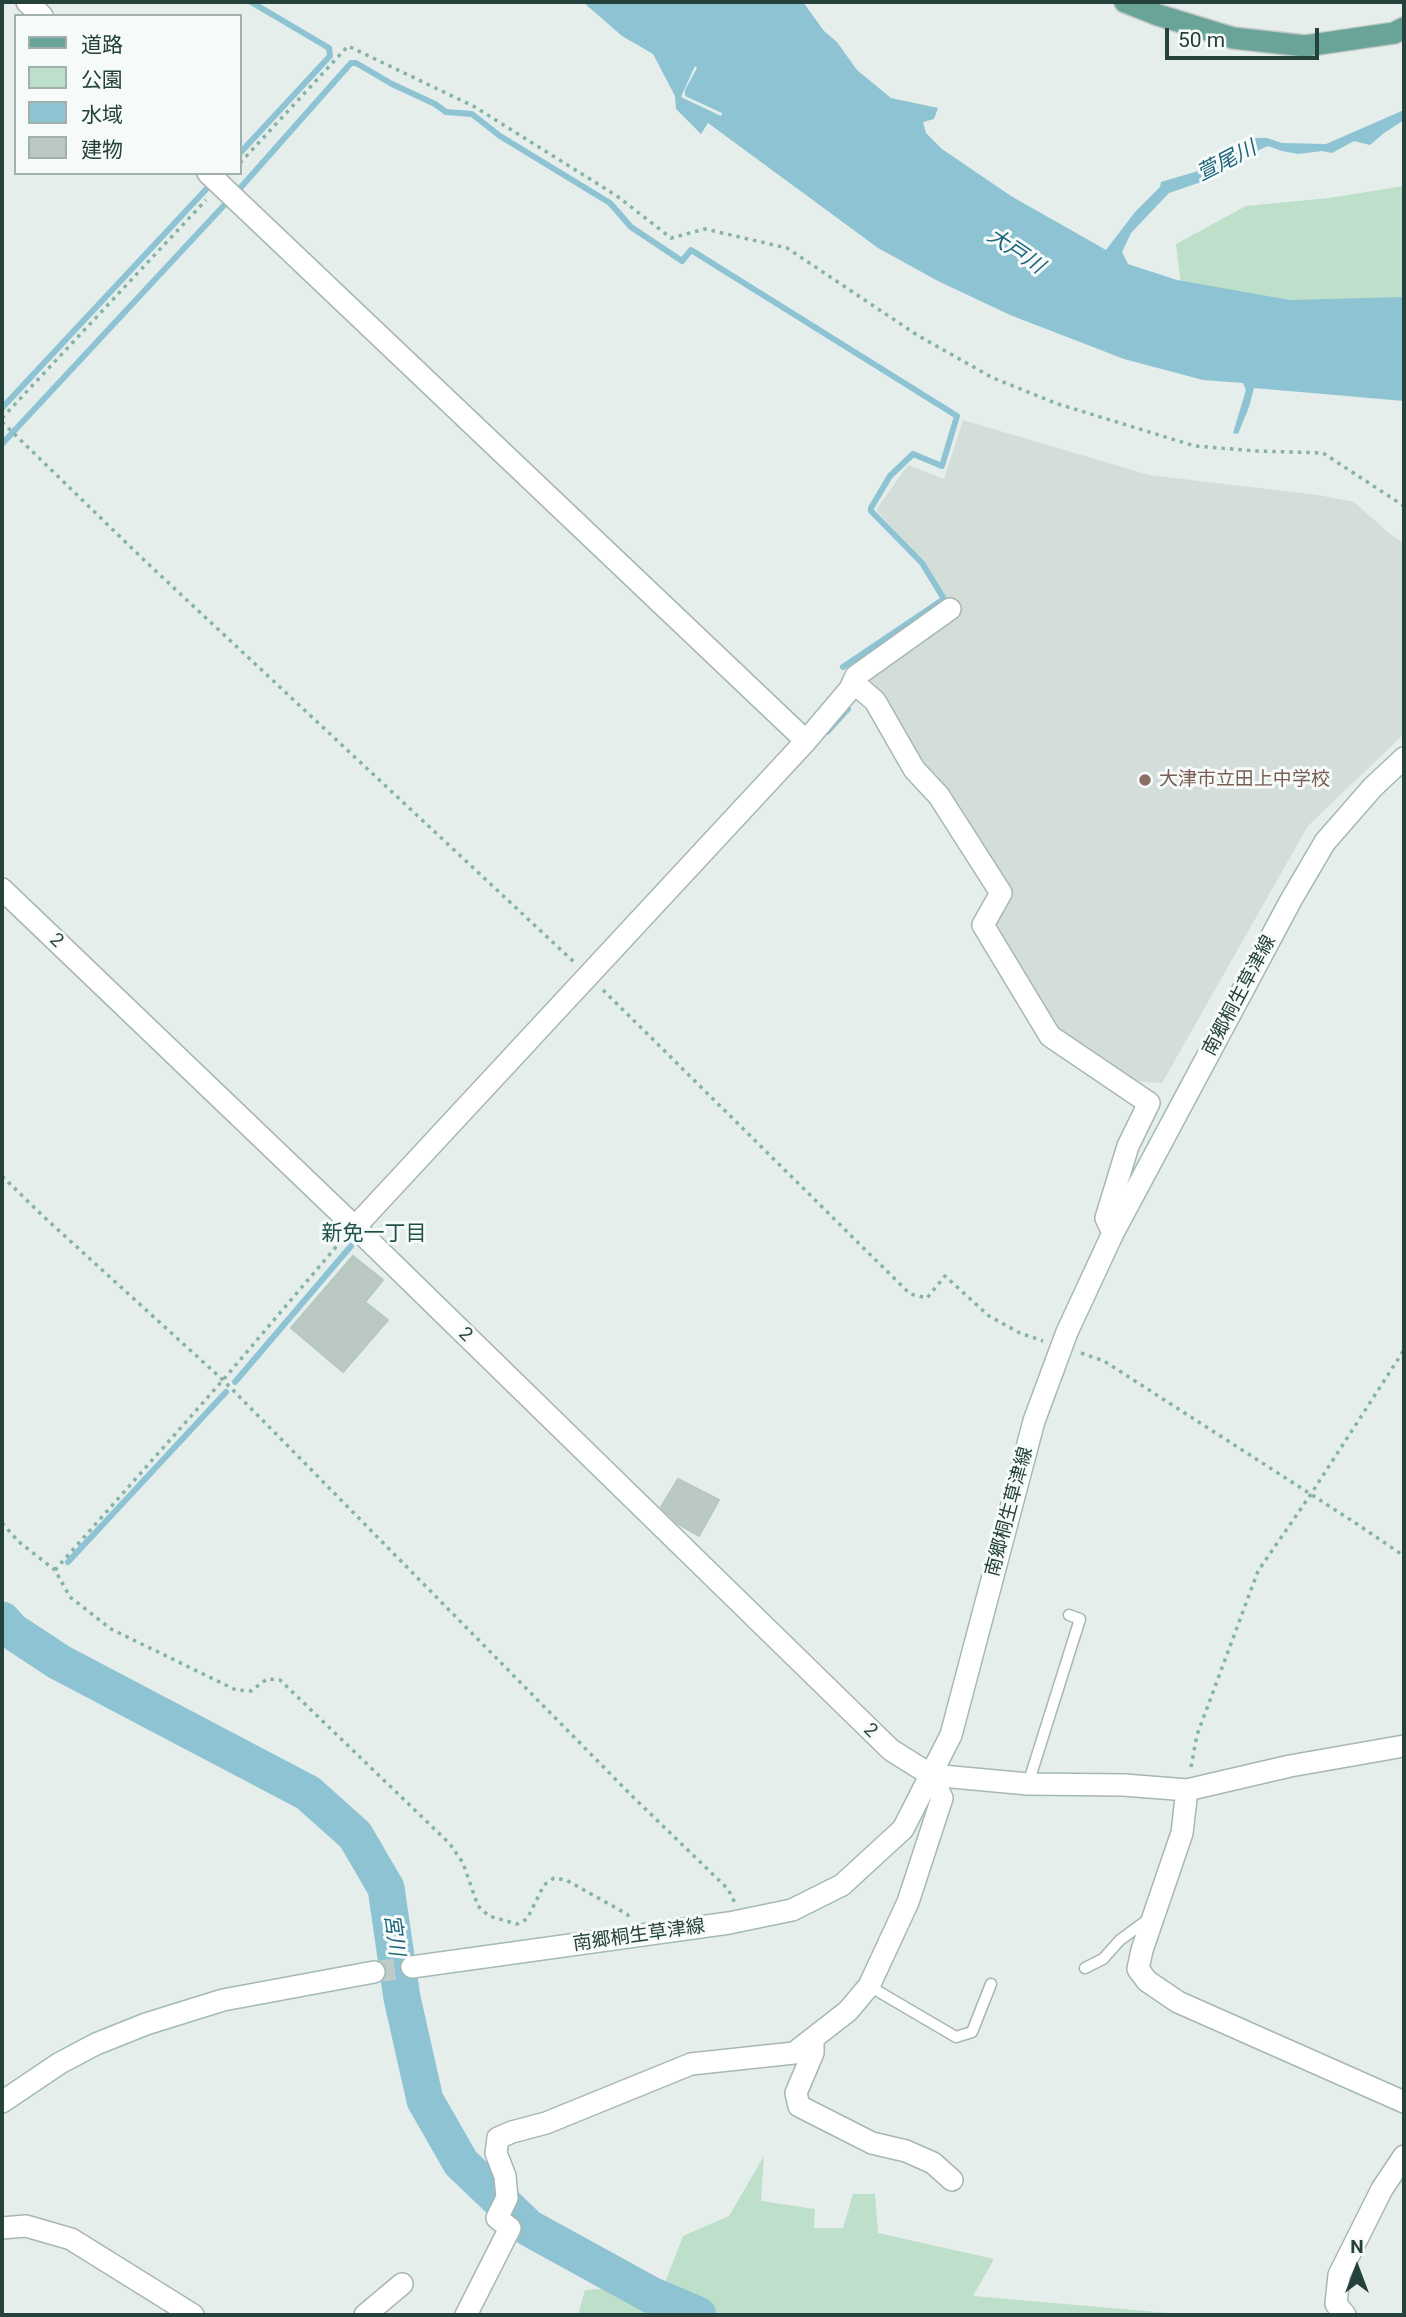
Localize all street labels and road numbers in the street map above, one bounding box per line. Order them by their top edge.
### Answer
street label: 2 [44,929,68,953]
street label: 南郷桐生草津線 [1199,932,1281,1060]
street label: 2 [453,1323,477,1347]
street label: 南郷桐生草津線 [982,1445,1038,1579]
street label: 2 [858,1719,882,1743]
street label: 南郷桐生草津線 [572,1915,706,1957]

